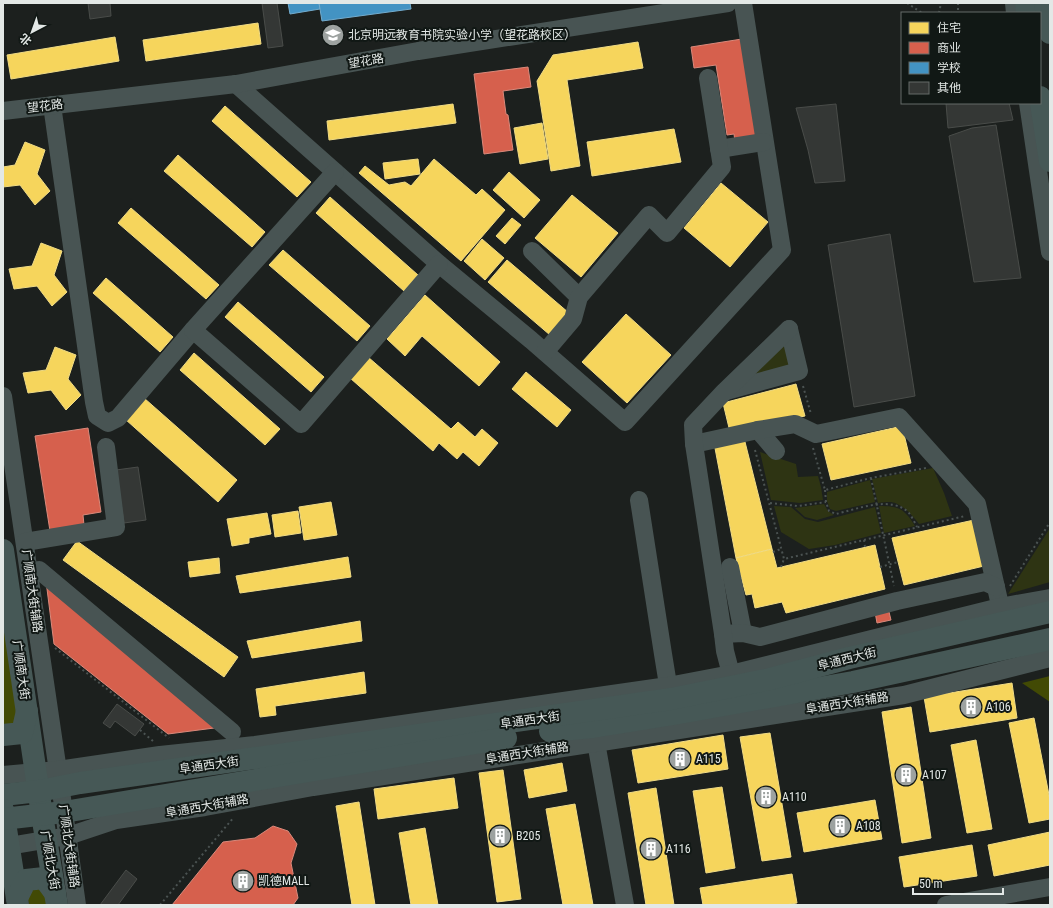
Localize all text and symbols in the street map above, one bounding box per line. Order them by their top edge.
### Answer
north arrow [12,12,52,52]
legend [901,12,1041,104]
text: 住宅 [937,21,961,35]
school or university icon: 北京明远教育书院实验小学（望花路校区） [320,22,346,48]
place label: 北京明远教育书院实验小学（望花路校区） [348,28,576,42]
text: 北 [17,31,34,48]
text: 商业 [937,41,961,55]
street label: 望花路 [347,51,385,71]
text: 学校 [937,61,961,75]
text: 其他 [937,81,961,95]
street label: 望花路 [26,97,64,115]
street label: 广顺南大街辅路 [19,548,45,634]
street label: 广顺南大街 [10,639,32,701]
street label: 阜通西大街 [816,645,878,673]
street label: 阜通西大街辅路 [804,690,890,716]
building icon: A106 [958,694,984,720]
place label: A106 [986,700,1011,714]
street label: 阜通西大街 [499,709,561,731]
street label: 阜通西大街辅路 [484,740,570,766]
building icon: A115 [667,746,693,772]
place label: A115 [696,752,721,766]
street label: 阜通西大街 [178,754,240,776]
building icon: A107 [893,762,919,788]
place label: A107 [922,768,947,782]
building icon: A110 [753,784,779,810]
place label: A110 [782,790,807,804]
street label: 阜通西大街辅路 [164,792,250,820]
street label: 广顺北大街辅路 [56,803,82,889]
building icon: A108 [827,813,853,839]
place label: A108 [856,819,881,833]
building icon: B205 [487,823,513,849]
street label: 广顺北大街 [38,829,62,891]
place label: B205 [516,829,540,843]
building icon: A116 [638,836,664,862]
place label: A116 [666,842,691,856]
building icon: 凯德MALL [230,868,256,894]
scale bar [913,870,1003,896]
place label: 凯德MALL [258,874,310,888]
text: 50 m [919,877,943,891]

